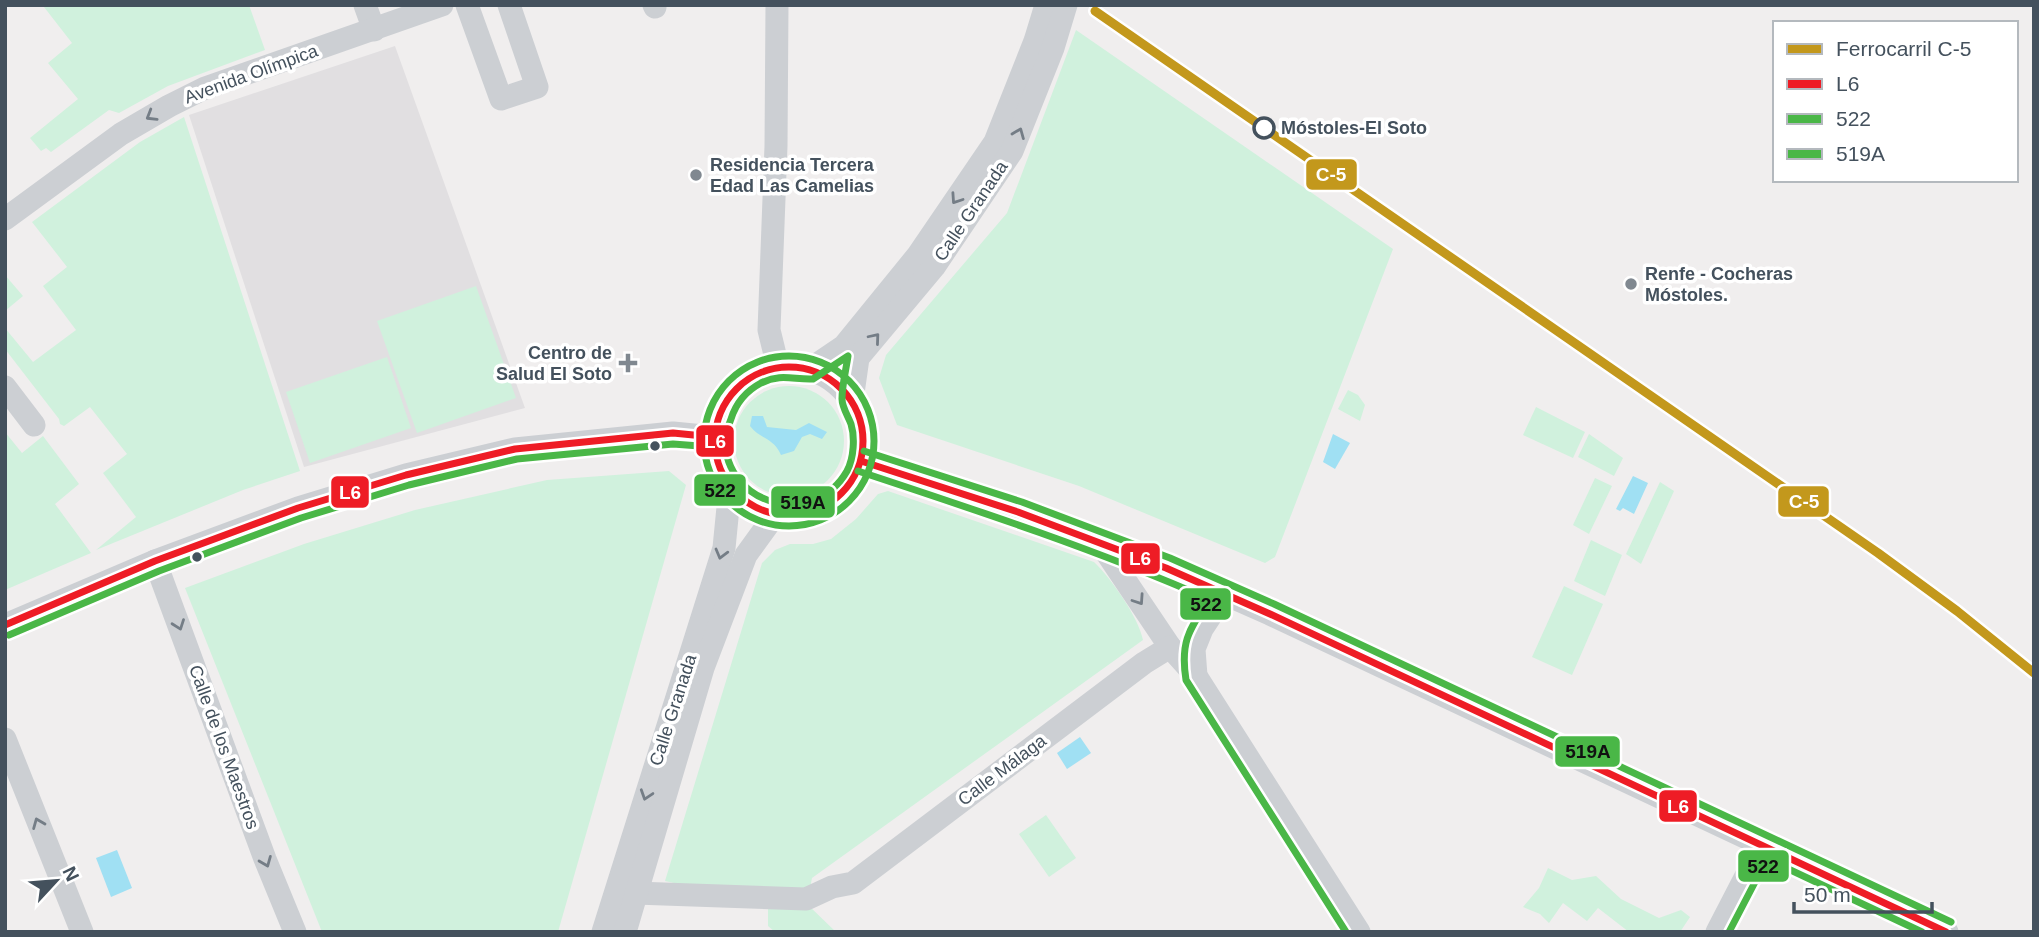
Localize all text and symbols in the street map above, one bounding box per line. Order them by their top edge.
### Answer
legend [1773,21,2018,182]
text: Ferrocarril C-5 [1836,37,1971,60]
street label: Avenida Olímpica [181,40,321,107]
text: L6 [1836,72,1859,95]
text: 522 [1836,107,1871,130]
one-way arrow [145,108,158,121]
marker: Móstoles-El Soto [1253,117,1275,139]
place label: Móstoles-El Soto [1281,118,1427,138]
one-way arrow [1011,128,1025,140]
text: 519A [1836,142,1885,165]
place label: Residencia Tercera Edad Las Camelias [710,155,875,196]
street label: Calle Granada [930,156,1012,265]
line badge: C-5 [1305,158,1358,191]
text: C-5 [1316,164,1347,185]
marker: Residencia Tercera Edad Las Camelias [688,167,704,183]
one-way arrow [952,191,964,204]
place label: Renfe - Cocheras Móstoles. [1645,264,1793,305]
marker: Renfe - Cocheras Móstoles. [1623,276,1639,292]
one-way arrow [866,334,879,346]
place label: Centro de Salud El Soto [496,343,612,384]
marker: Centro de Salud El Soto [618,353,638,373]
line badge: L6 [695,424,735,458]
text: L6 [704,431,726,452]
unlabelled marker [648,439,662,453]
line badge: 522 [693,473,747,507]
line badge: L6 [330,475,370,509]
text: 522 [704,480,736,501]
text: L6 [339,482,361,503]
line badge: 519A [770,485,836,519]
line badge: C-5 [1777,485,1830,518]
text: C-5 [1789,491,1820,512]
text: 519A [780,492,826,513]
line badge: L6 [1120,542,1161,575]
one-way arrow [715,548,729,560]
text: L6 [1129,548,1151,569]
unlabelled marker [190,550,204,564]
line badge: 522 [1179,587,1232,621]
one-way arrow [1130,592,1143,605]
text: 522 [1190,594,1222,615]
one-way arrow [170,619,184,631]
street label: Calle Granada [646,651,701,768]
street label: Calle de los Maestros [185,662,263,832]
street label: Calle Málaga [954,730,1051,810]
line badge: 519A [1554,735,1621,768]
text: 519A [1565,741,1611,762]
one-way arrow [640,788,654,800]
line badge: L6 [1658,789,1698,823]
text: L6 [1667,796,1689,817]
one-way arrow [33,817,47,829]
north arrow [21,846,91,916]
line badge: 522 [1737,849,1790,883]
one-way arrow [258,855,272,867]
text: 522 [1747,856,1779,877]
text: N [58,863,83,885]
scale bar [1794,870,1932,914]
text: 50 m [1804,883,1851,906]

